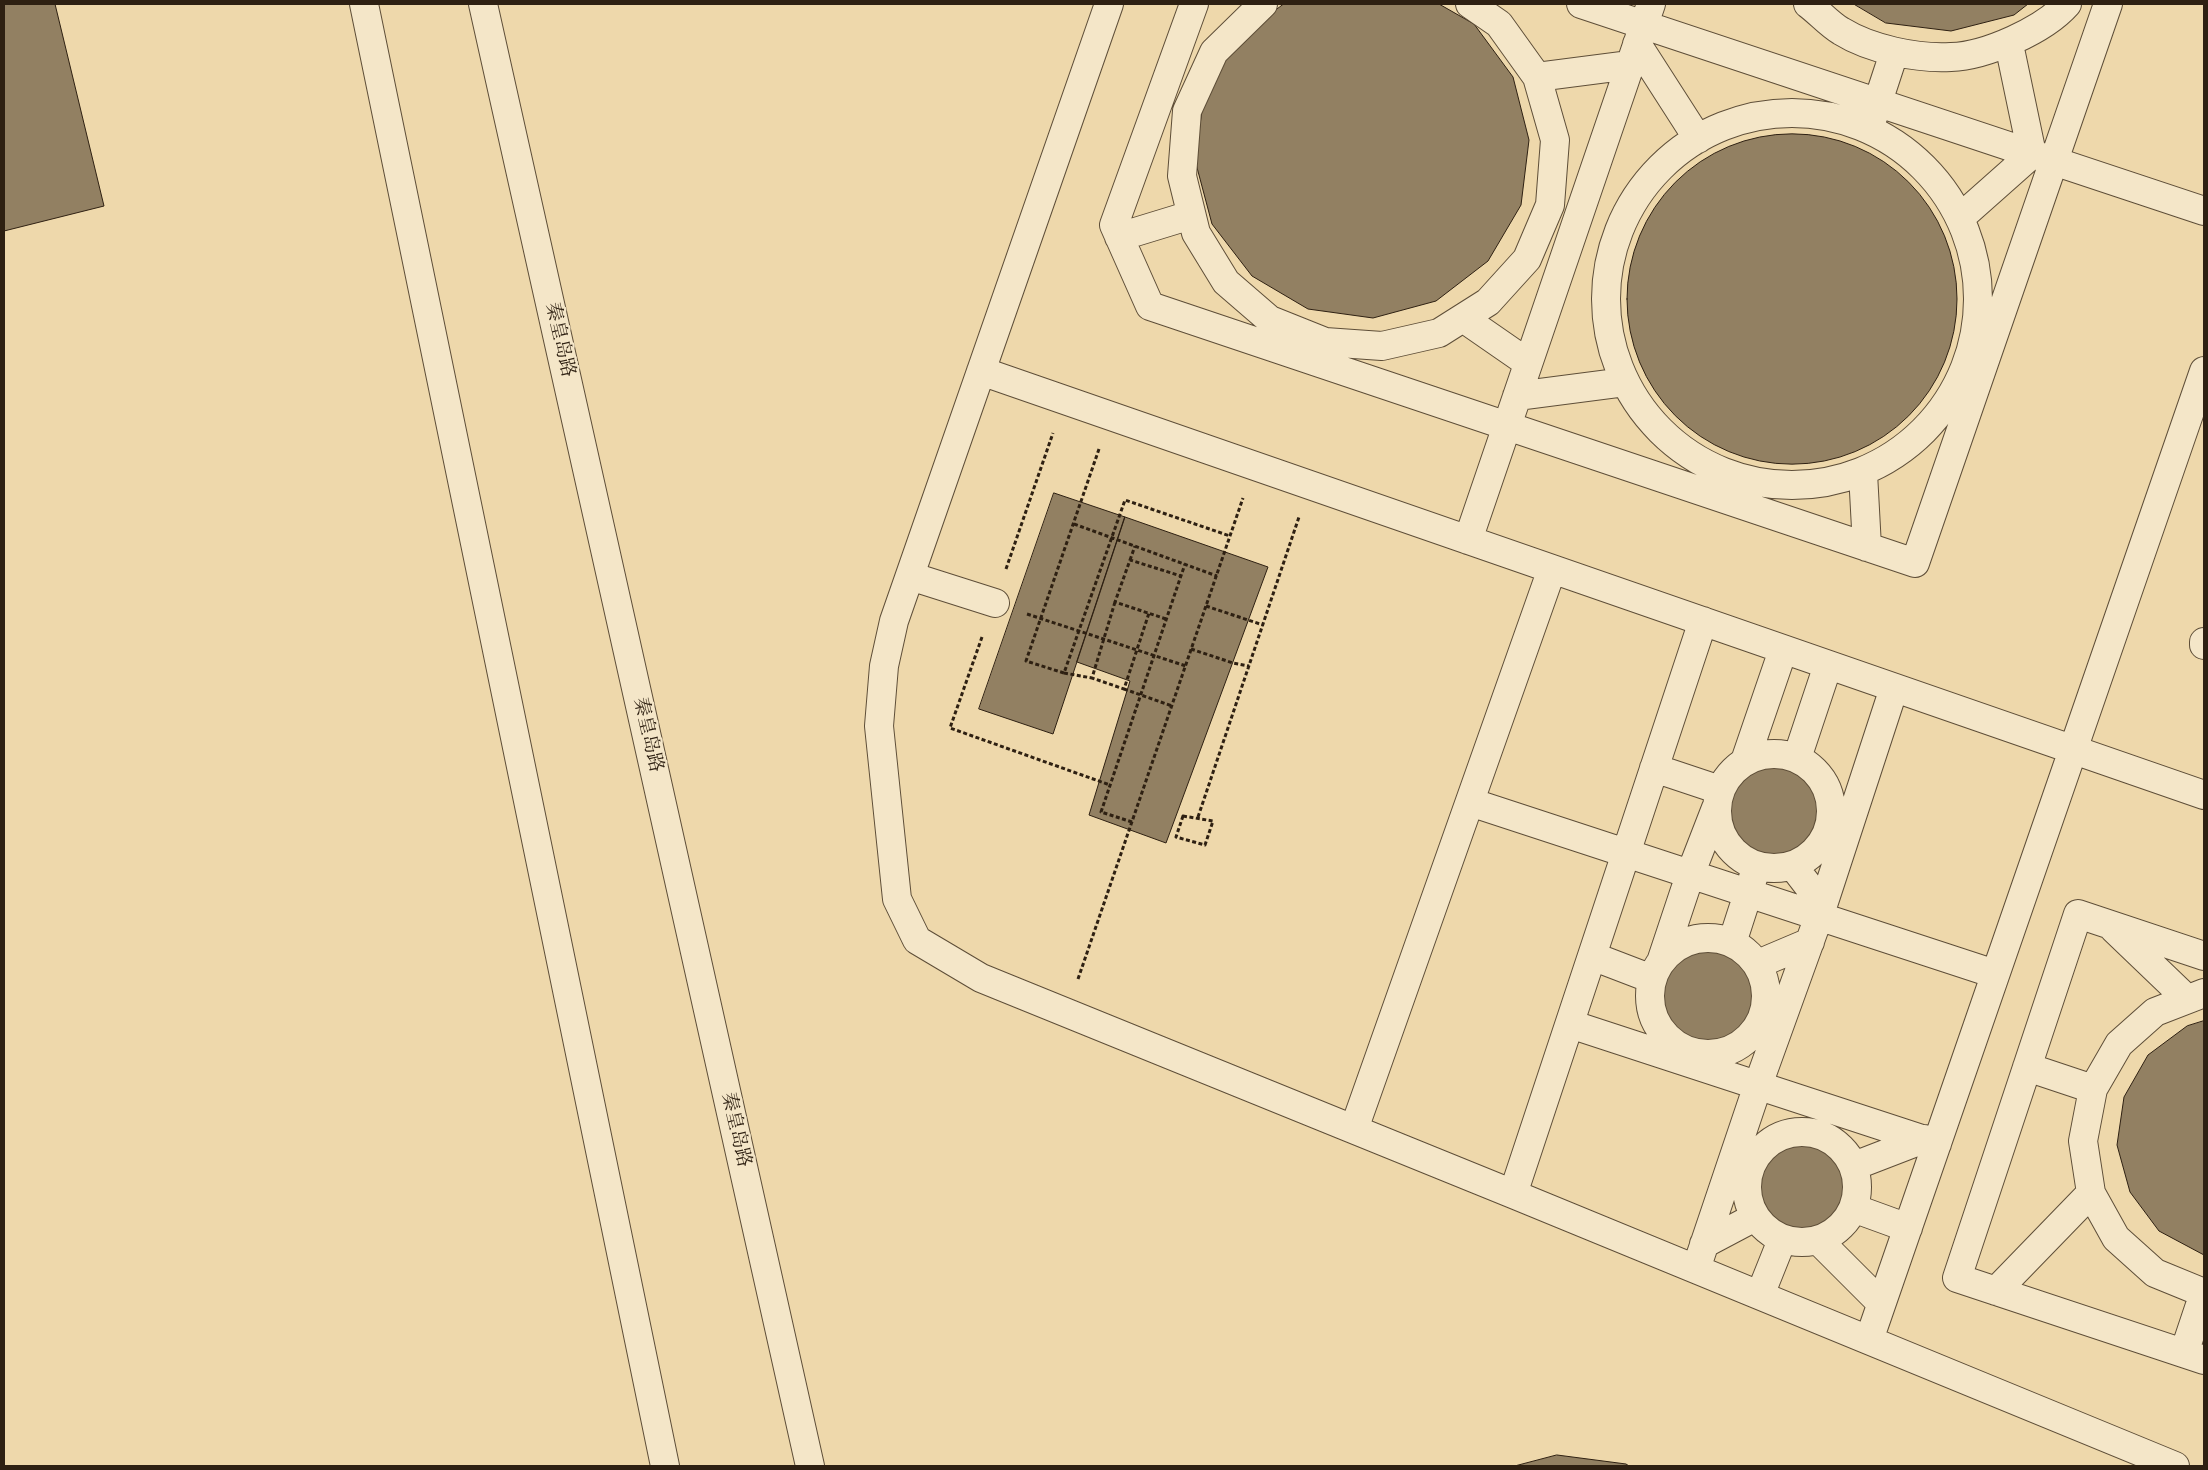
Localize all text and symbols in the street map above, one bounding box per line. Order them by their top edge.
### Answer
street label: 秦皇岛路 [539,300,579,380]
street label: 秦皇岛路 [627,695,667,775]
street label: 秦皇岛路 [715,1090,755,1170]

